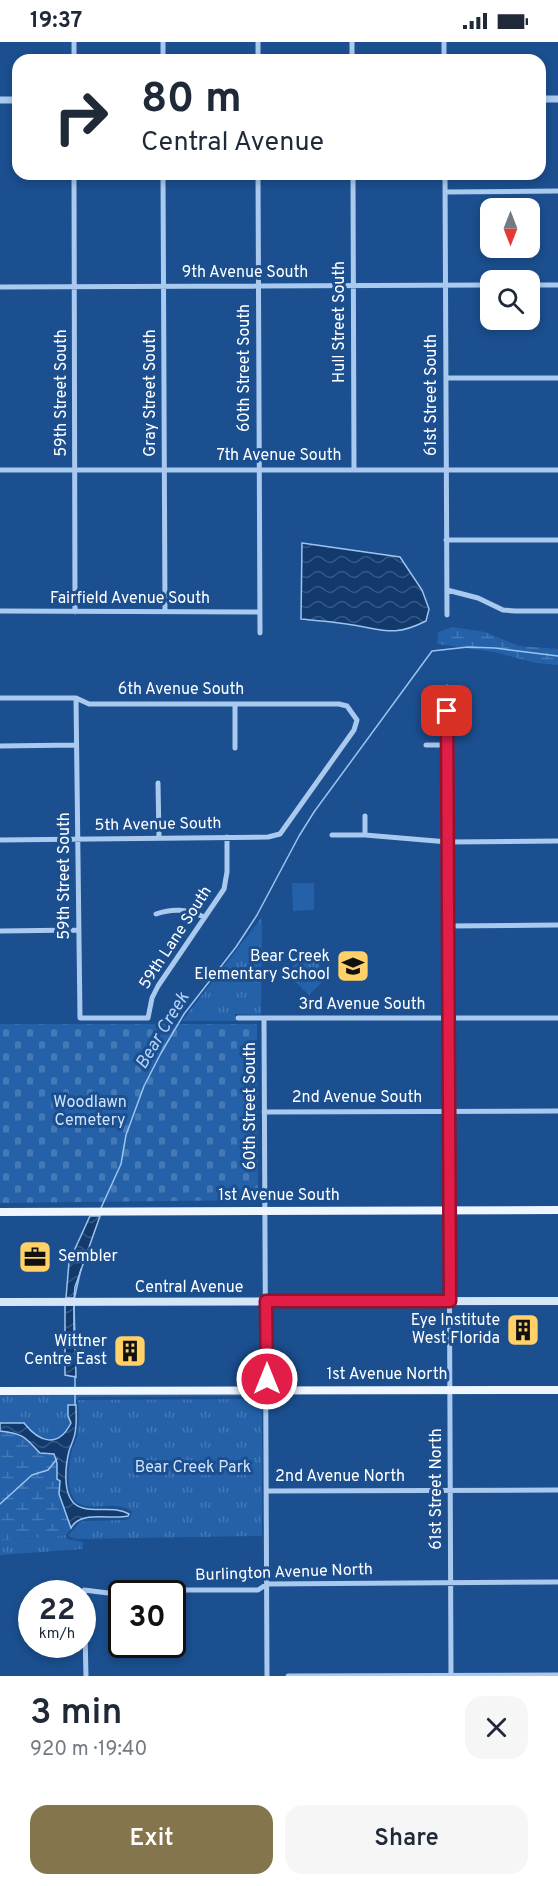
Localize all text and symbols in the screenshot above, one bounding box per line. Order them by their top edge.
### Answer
text: 19:37 [30,8,82,35]
text: 80 m [141,74,242,127]
icon: right [42,78,120,156]
text: Central Avenue [141,126,324,160]
north arrow [480,198,540,258]
map controls [480,198,540,330]
street label: Hull Street South [330,261,350,383]
street label: 9th Avenue South [182,263,308,283]
button: search [480,270,540,330]
street label: 60th Street South [235,304,255,432]
street label: 59th Street South [52,329,72,457]
street label: Gray Street South [141,329,161,457]
street label: 61st Street South [422,334,442,456]
street label: 7th Avenue South [217,446,341,466]
street label: Fairfield Avenue South [50,589,210,609]
street label: 6th Avenue South [118,680,244,700]
pin [421,685,472,736]
icon: arrive [430,694,463,727]
street label: 59th Street South [55,812,75,940]
street label: 5th Avenue South [94,814,222,836]
street label: 59th Lane South [135,883,217,993]
place label: Bear Creek Elementary School [194,947,330,985]
school or university icon: Bear Creek Elementary School [335,948,371,984]
water label: Bear Creek [131,987,196,1074]
street label: 3rd Avenue South [299,995,425,1015]
street label: 60th Street South [241,1042,261,1170]
street label: 2nd Avenue South [292,1088,422,1108]
park label: Woodlawn Cemetery [53,1093,127,1131]
street label: 1st Avenue South [218,1186,340,1206]
office icon: Sembler [17,1239,53,1275]
place label: Sembler [58,1247,118,1267]
street label: Central Avenue [135,1278,243,1298]
place label: Eye Institute West Florida [411,1311,500,1349]
building icon: Eye Institute West Florida [505,1312,541,1348]
place label: Wittner Centre East [24,1332,107,1370]
building icon: Wittner Centre East [112,1333,148,1369]
position arrow [235,1347,299,1411]
street label: 1st Avenue North [327,1365,447,1385]
street label: 61st Street North [427,1428,447,1550]
park label: Bear Creek Park [135,1458,251,1478]
street label: 2nd Avenue North [275,1467,405,1487]
street label: Burlington Avenue North [195,1560,373,1586]
speed limit sign: 30 [108,1580,186,1658]
text: 22 [39,1593,75,1630]
text: km/h [39,1625,75,1644]
text: 3 min [30,1691,122,1737]
button: close [465,1696,528,1759]
text: 920 m · 19:40 [30,1737,147,1763]
button: Exit [30,1805,273,1874]
button: Share [285,1805,528,1874]

